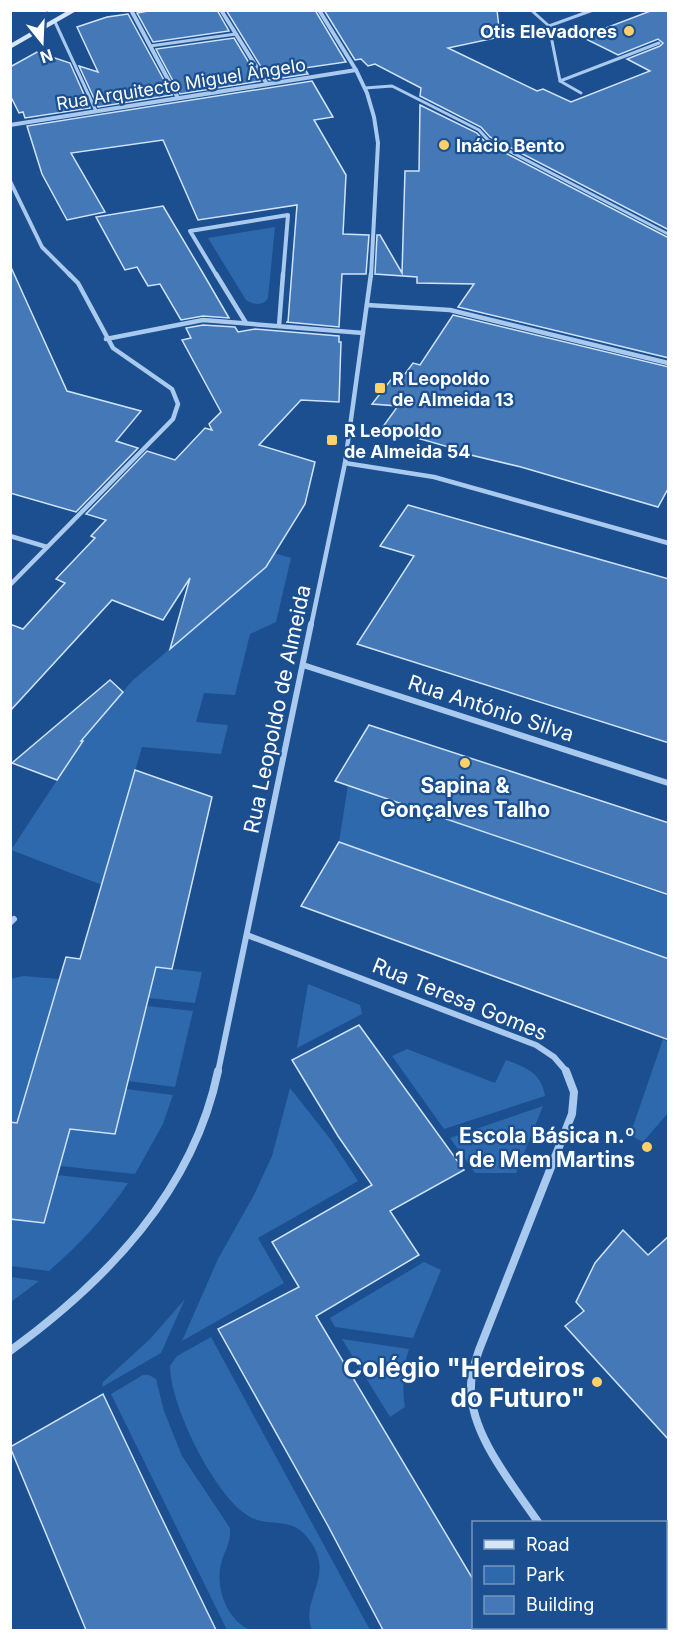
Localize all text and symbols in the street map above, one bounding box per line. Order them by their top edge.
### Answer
north arrow [12,12,72,72]
place label: Otis Elevadores [480,21,617,42]
marker: Otis Elevadores [622,24,636,38]
text: N [38,45,56,68]
street label: Rua Arquitecto Miguel Ângelo [55,53,307,114]
place label: Inácio Bento [456,135,565,156]
marker: Inácio Bento [437,138,451,152]
place label: R Leopoldo de Almeida 13 [392,368,514,410]
marker: R Leopoldo de Almeida 13 [373,381,387,395]
place label: R Leopoldo de Almeida 54 [344,420,470,462]
marker: R Leopoldo de Almeida 54 [325,433,339,447]
street label: Rua Leopoldo de Almeida [238,583,316,835]
street label: Rua António Silva [405,669,577,747]
marker: Sapina & Gonçalves Talho [458,756,472,770]
place label: Sapina & Gonçalves Talho [380,773,550,822]
street label: Rua Teresa Gomes [369,953,551,1045]
place label: Escola Básica n.º 1 de Mem Martins [455,1123,635,1172]
marker: Escola Básica n.º 1 de Mem Martins [640,1140,654,1154]
place label: Colégio "Herdeiros do Futuro" [343,1352,585,1413]
marker: Colégio "Herdeiros do Futuro" [590,1375,604,1389]
legend [472,1521,667,1629]
text: Road [526,1534,569,1555]
text: Park [526,1564,565,1585]
text: Building [526,1594,594,1615]

